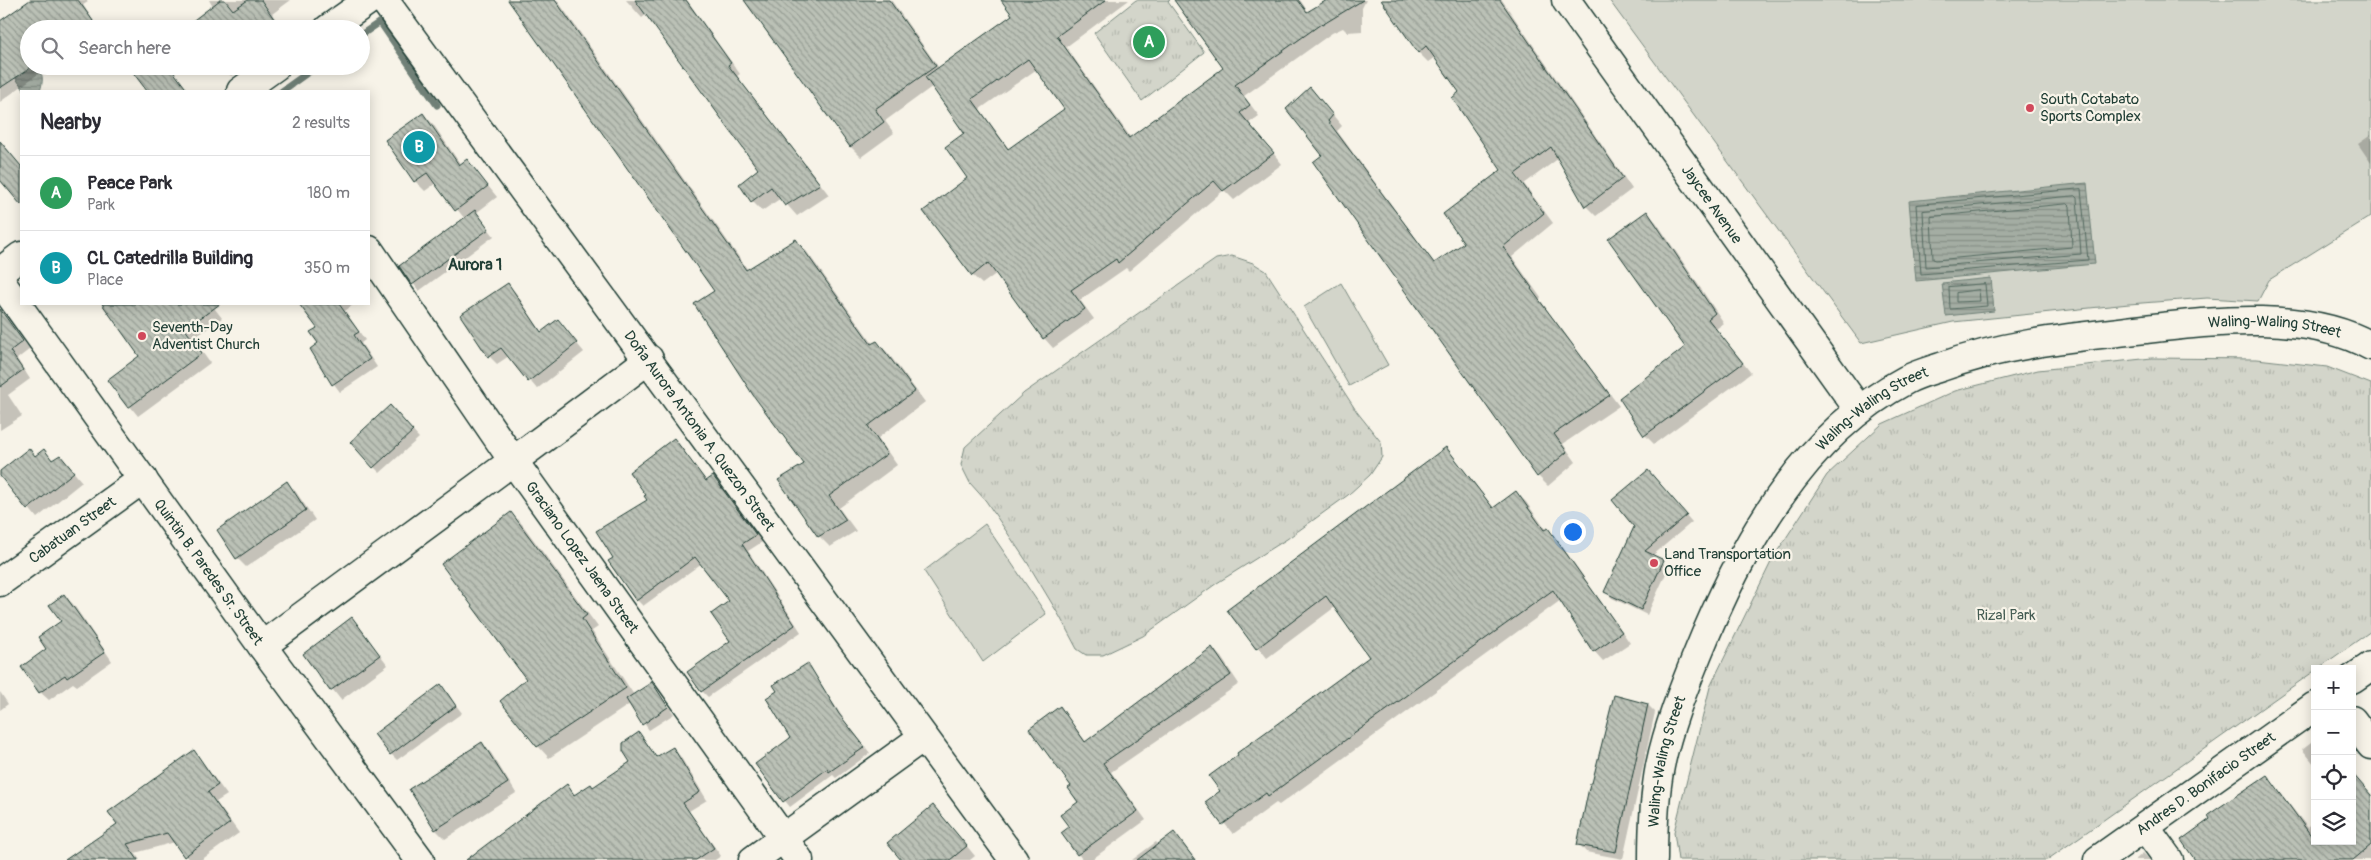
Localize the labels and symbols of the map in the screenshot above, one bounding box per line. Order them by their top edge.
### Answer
pin: A [1133,23,1165,61]
place label: South Cotabato Sports Complex [2040,90,2141,126]
marker: South Cotabato Sports Complex [2024,102,2036,114]
pin: B [403,128,435,166]
street label: Jaycee Avenue [1677,161,1746,248]
district label: Aurora 1 [448,255,502,275]
street label: Waling-Waling Street [2207,312,2345,343]
place label: Seventh-Day Adventist Church [152,318,260,354]
street label: Doña Aurora Antonia A. Quezon Street [619,327,779,536]
marker: Seventh-Day Adventist Church [136,330,148,342]
street label: Waling-Waling Street [1812,363,1931,455]
street label: Graciano Lopez Jaena Street [521,478,643,638]
street label: Cabatuan Street [25,492,121,568]
street label: Quintin B. Paredes Sr. Street [149,495,268,650]
your location [1560,519,1586,545]
place label: Land Transportation Office [1664,545,1791,581]
marker: Land Transportation Office [1648,557,1660,569]
park label: Rizal Park [1976,606,2036,625]
street label: Waling-Waling Street [1645,692,1691,828]
street label: Andres D. Bonifacio Street [2133,728,2280,840]

